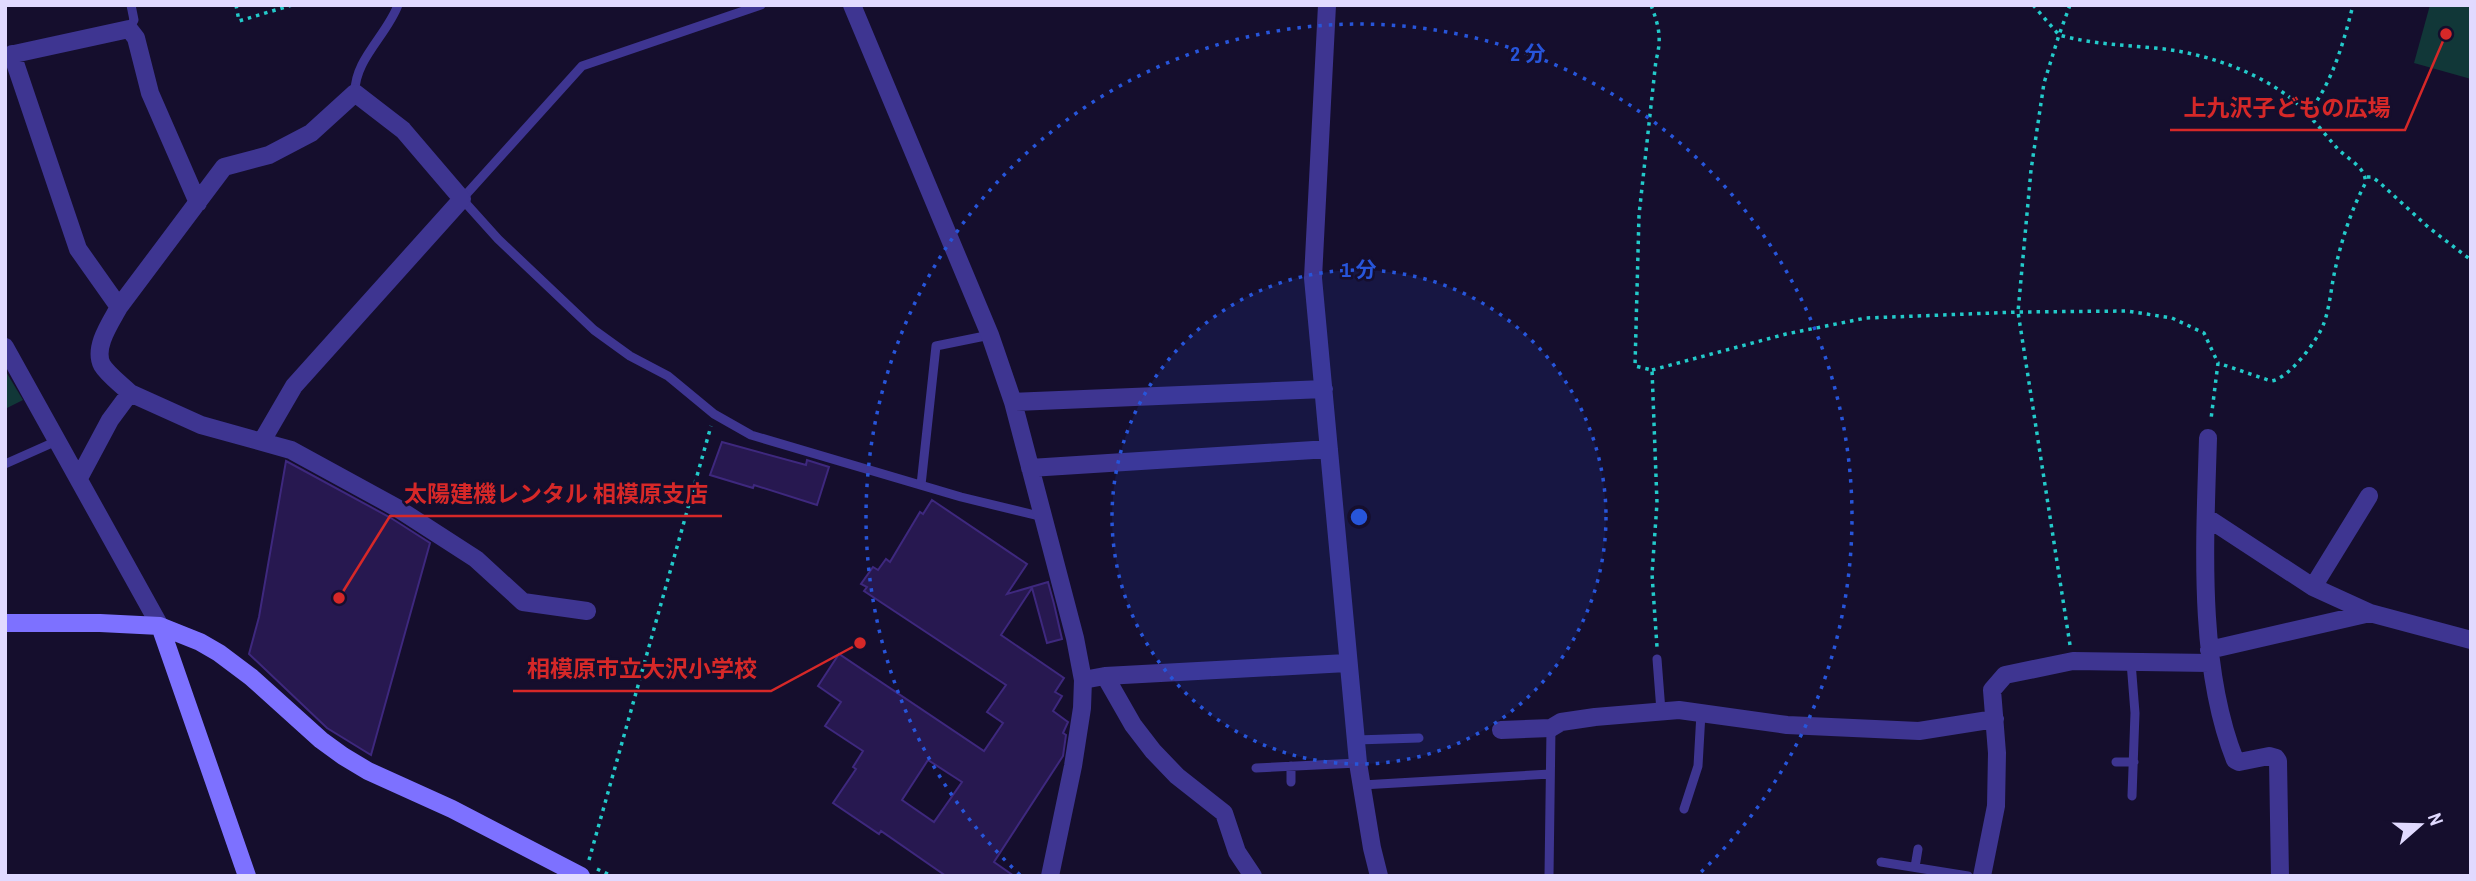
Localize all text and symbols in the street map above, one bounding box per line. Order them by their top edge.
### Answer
text: 2 分 [1510,39,1546,68]
callout: 上九沢子どもの広場 [2170,86,2405,130]
text: 上九沢子どもの広場 [2184,92,2391,123]
text: 1 分 [1341,255,1377,284]
callout: 太陽建機レンタル 相模原支店 [390,472,722,516]
text: 太陽建機レンタル 相模原支店 [404,478,708,509]
centre of rings [1347,505,1371,529]
callout: 相模原市立大沢小学校 [513,647,771,691]
text: 相模原市立大沢小学校 [527,653,757,684]
north arrow [2385,790,2455,860]
text: N [2422,809,2450,829]

